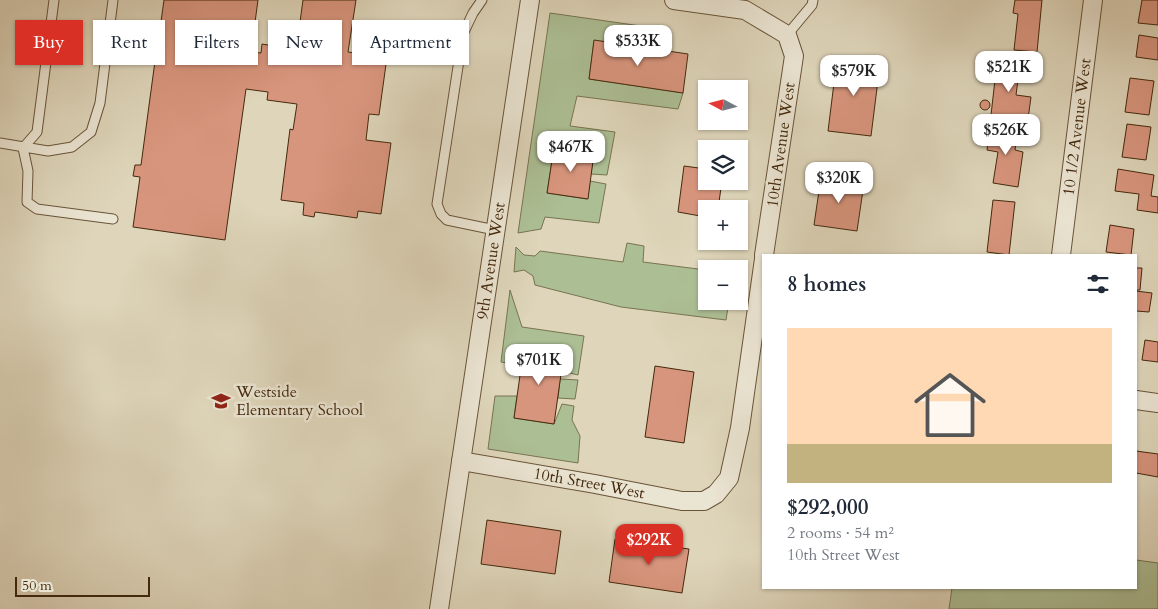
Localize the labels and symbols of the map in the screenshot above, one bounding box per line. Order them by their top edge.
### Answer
pin: $533K [603,24,673,67]
pin: $521K [974,51,1044,93]
pin: $579K [819,54,889,97]
street label: 10 1/2 Avenue West [1058,57,1097,197]
north arrow [698,80,748,130]
street label: 10th Avenue West [761,81,801,209]
pin: $526K [971,114,1041,156]
pin: $467K [536,130,606,173]
pin: $320K [804,162,874,204]
street label: 9th Avenue West [471,201,511,321]
pin: $701K [504,344,574,386]
place label: Westside Elementary School [235,381,363,421]
school or university icon: Westside Elementary School [210,390,232,412]
street label: 10th Street West [532,463,647,504]
pin: $292K [614,524,684,566]
scale bar [15,574,150,597]

